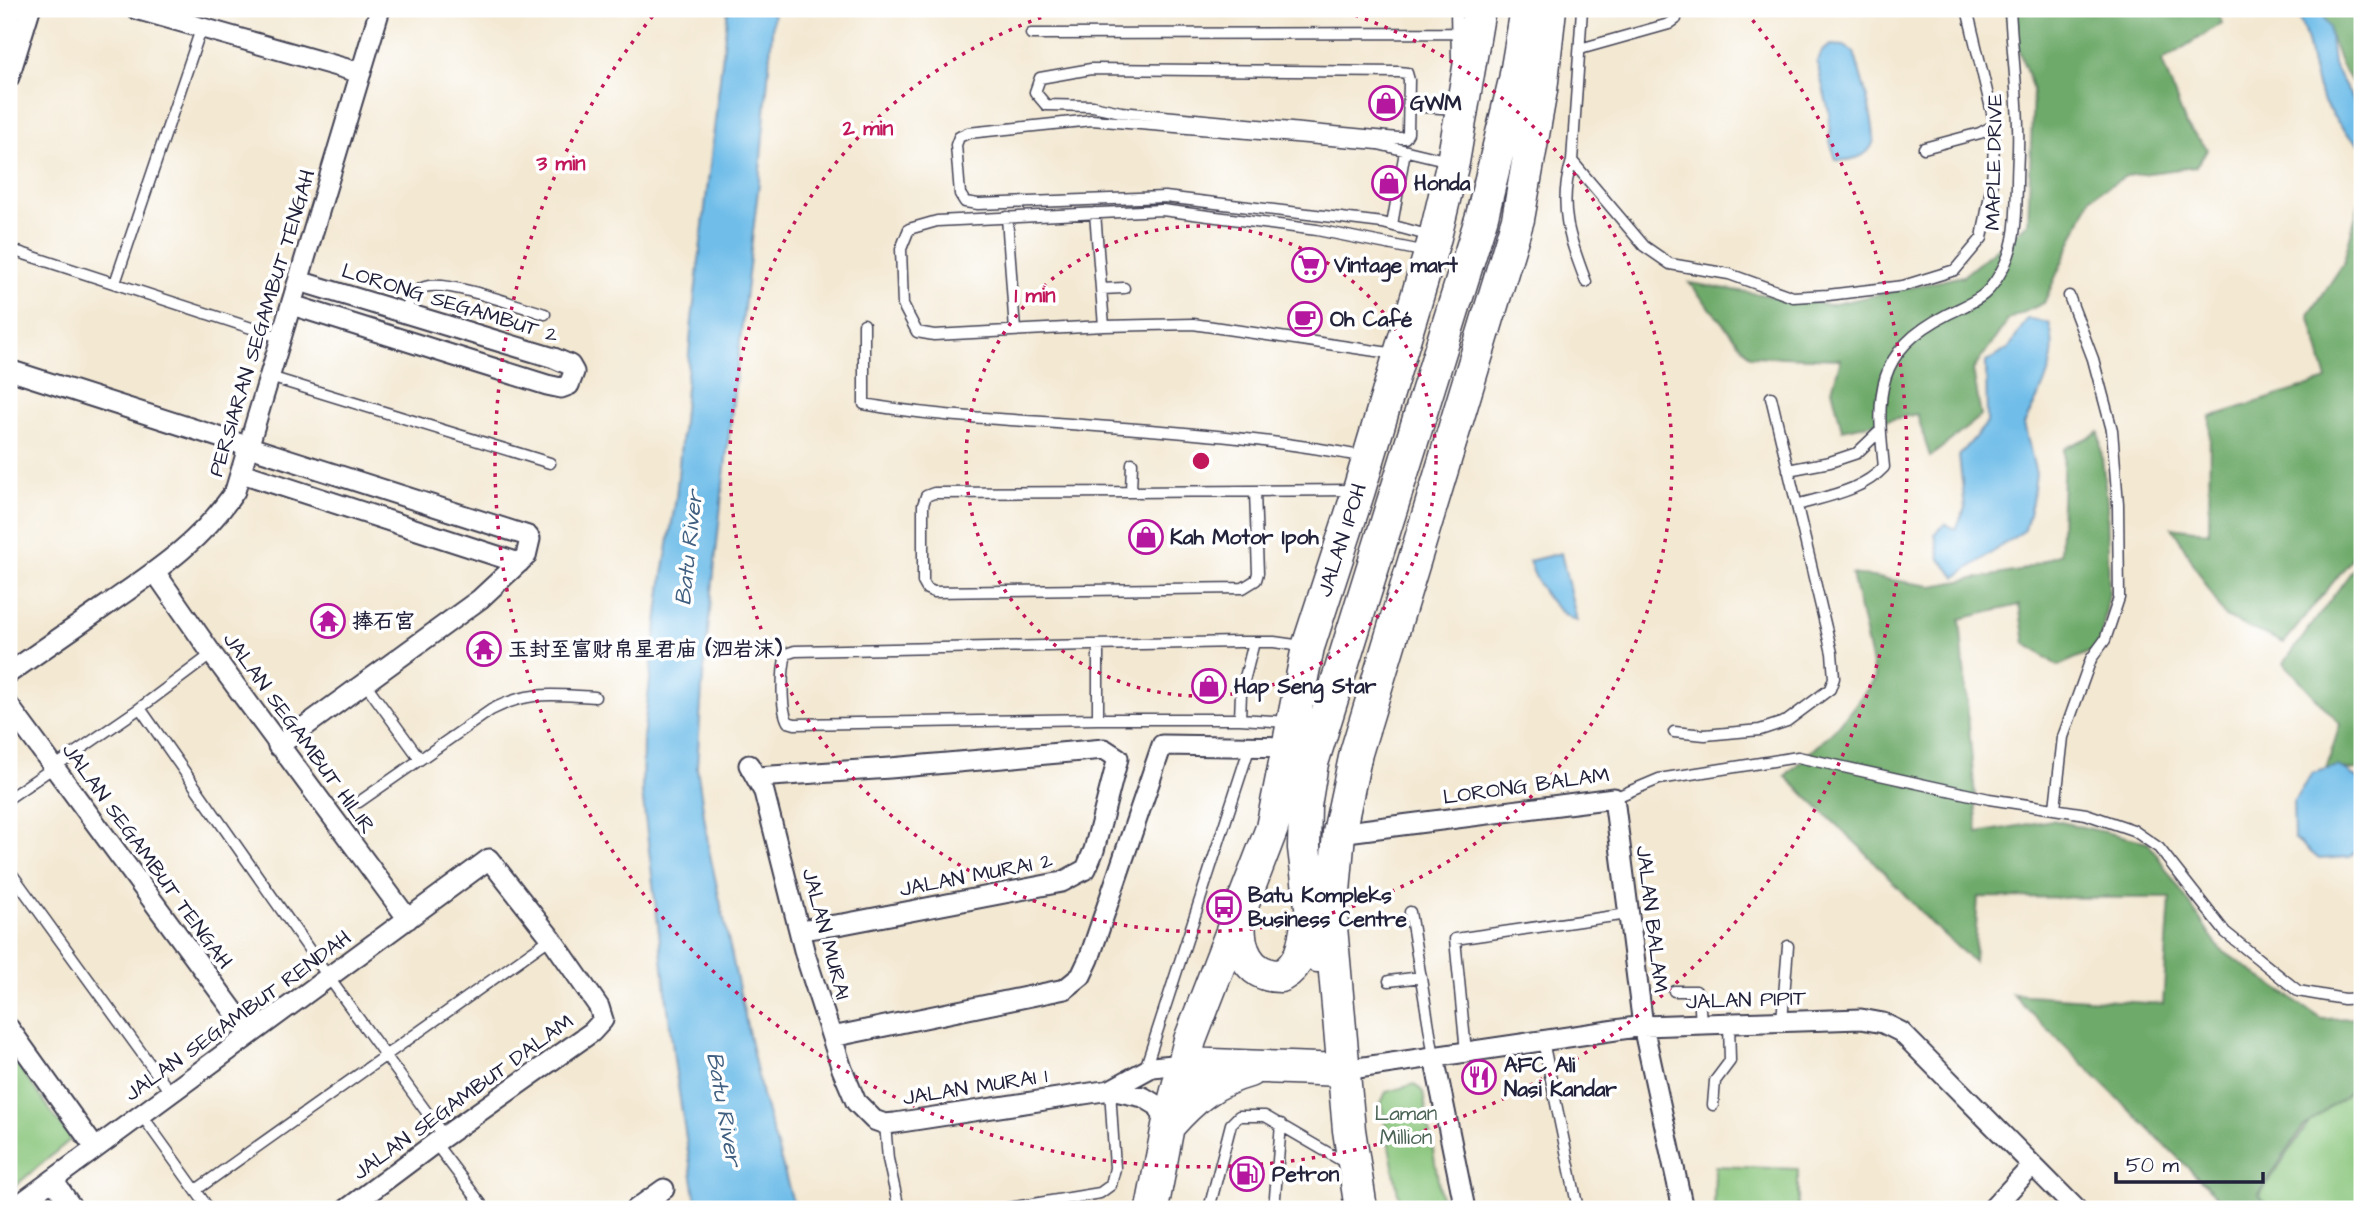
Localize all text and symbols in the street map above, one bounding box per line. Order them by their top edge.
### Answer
shop icon: GWM [1367,84,1405,122]
place label: GWM [1410,89,1462,118]
street label: MAPLE DRIVE [1978,93,2010,231]
text: 2 min [842,114,894,143]
text: 3 min [535,149,586,178]
shop icon: Honda [1370,164,1408,202]
street label: PERSIARAN SEGAMBUT TENGAH [201,166,323,480]
place label: Honda [1414,169,1471,198]
supermarket icon: Vintage mart [1290,246,1328,284]
place label: Vintage mart [1333,251,1458,282]
street label: LORONG SEGAMBUT 2 [338,256,562,350]
text: 1 min [1014,281,1056,310]
cafe icon: Oh Café [1286,300,1324,338]
place label: Oh Café [1330,305,1413,334]
centre of rings [1189,449,1213,473]
street label: JALAN IPOH [1310,479,1374,600]
water label: Batu River [667,487,711,607]
shop icon: Kah Motor Ipoh [1127,518,1165,556]
place label: Kah Motor Ipoh [1170,523,1319,553]
temple icon: 捧石宫 [309,602,347,640]
place label: 捧石宫 [352,607,415,636]
street label: JALAN SEGAMBUT HILIR [216,626,382,840]
temple icon: 玉封至富财帛星君庙 (泗岩沫) [465,630,503,668]
place label: 玉封至富财帛星君庙 (泗岩沫) [508,635,783,664]
shop icon: Hap Seng Star [1190,667,1228,705]
place label: Hap Seng Star [1234,672,1377,703]
street label: JALAN SEGAMBUT TENGAH [55,737,239,975]
street label: LORONG BALAM [1441,760,1611,812]
street label: JALAN BALAM [1629,844,1675,994]
street label: JALAN MURAI 2 [897,846,1055,904]
street label: JALAN MURAI [795,865,857,1003]
place label: Batu Kompleks Business Centre [1248,881,1407,934]
bus stop icon: Batu Kompleks Business Centre [1205,888,1243,926]
street label: JALAN SEGAMBUT RENDAH [119,924,358,1108]
street label: JALAN PIPIT [1685,983,1808,1017]
street label: JALAN SEGAMBUT DALAM [347,1007,579,1187]
water label: Batu River [698,1050,750,1171]
place label: AFC Ali Nasi Kandar [1504,1051,1617,1104]
restaurant icon: AFC Ali Nasi Kandar [1460,1058,1498,1096]
street label: JALAN MURAI 1 [901,1061,1050,1113]
park label: Laman Million [1375,1099,1437,1152]
scale bar [2116,1141,2262,1185]
text: 50 m [2126,1151,2180,1180]
fuel station icon: Petron [1228,1155,1266,1193]
place label: Petron [1272,1160,1340,1189]

